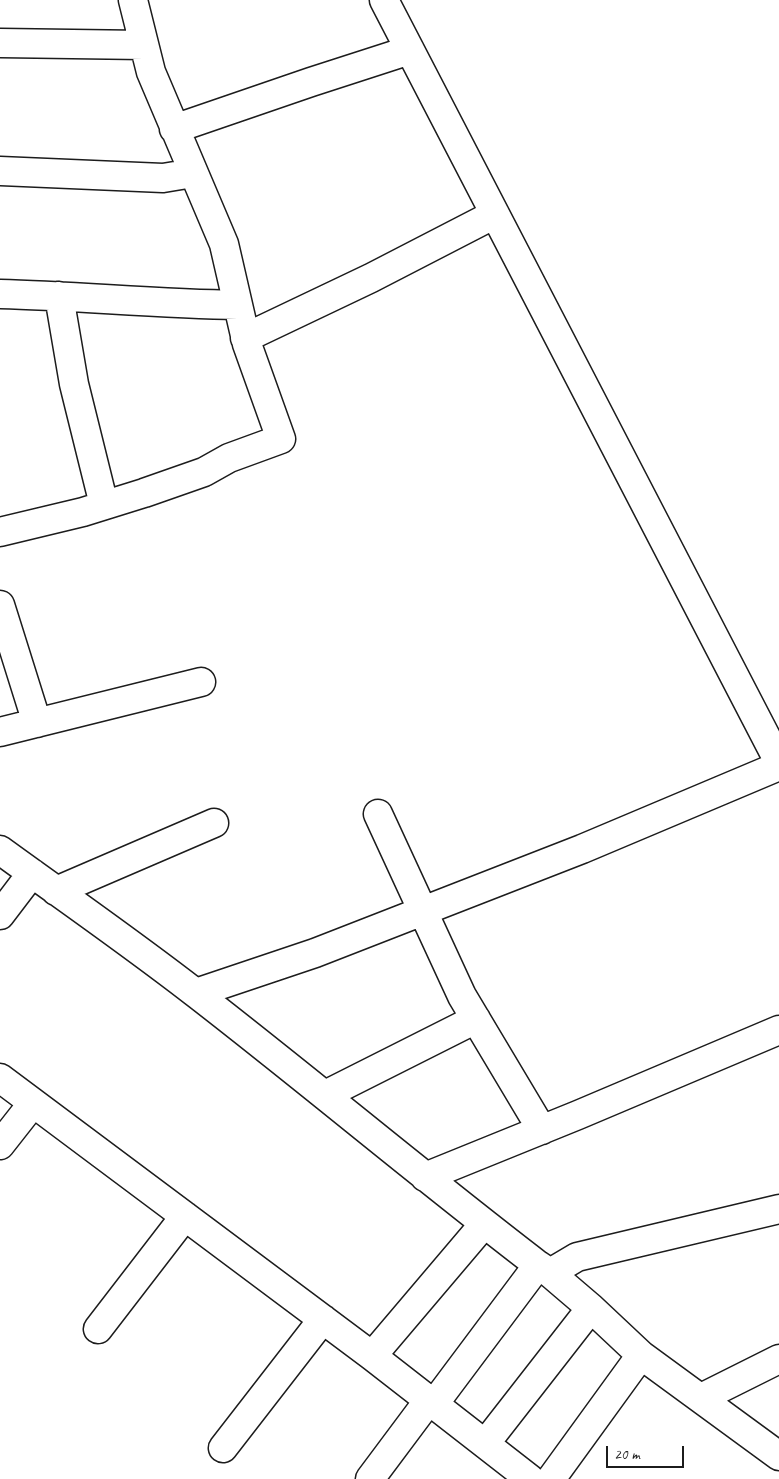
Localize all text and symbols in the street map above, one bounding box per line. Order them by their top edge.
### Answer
scale bar [609,1436,686,1468]
text: 20 m [614,1445,640,1464]

